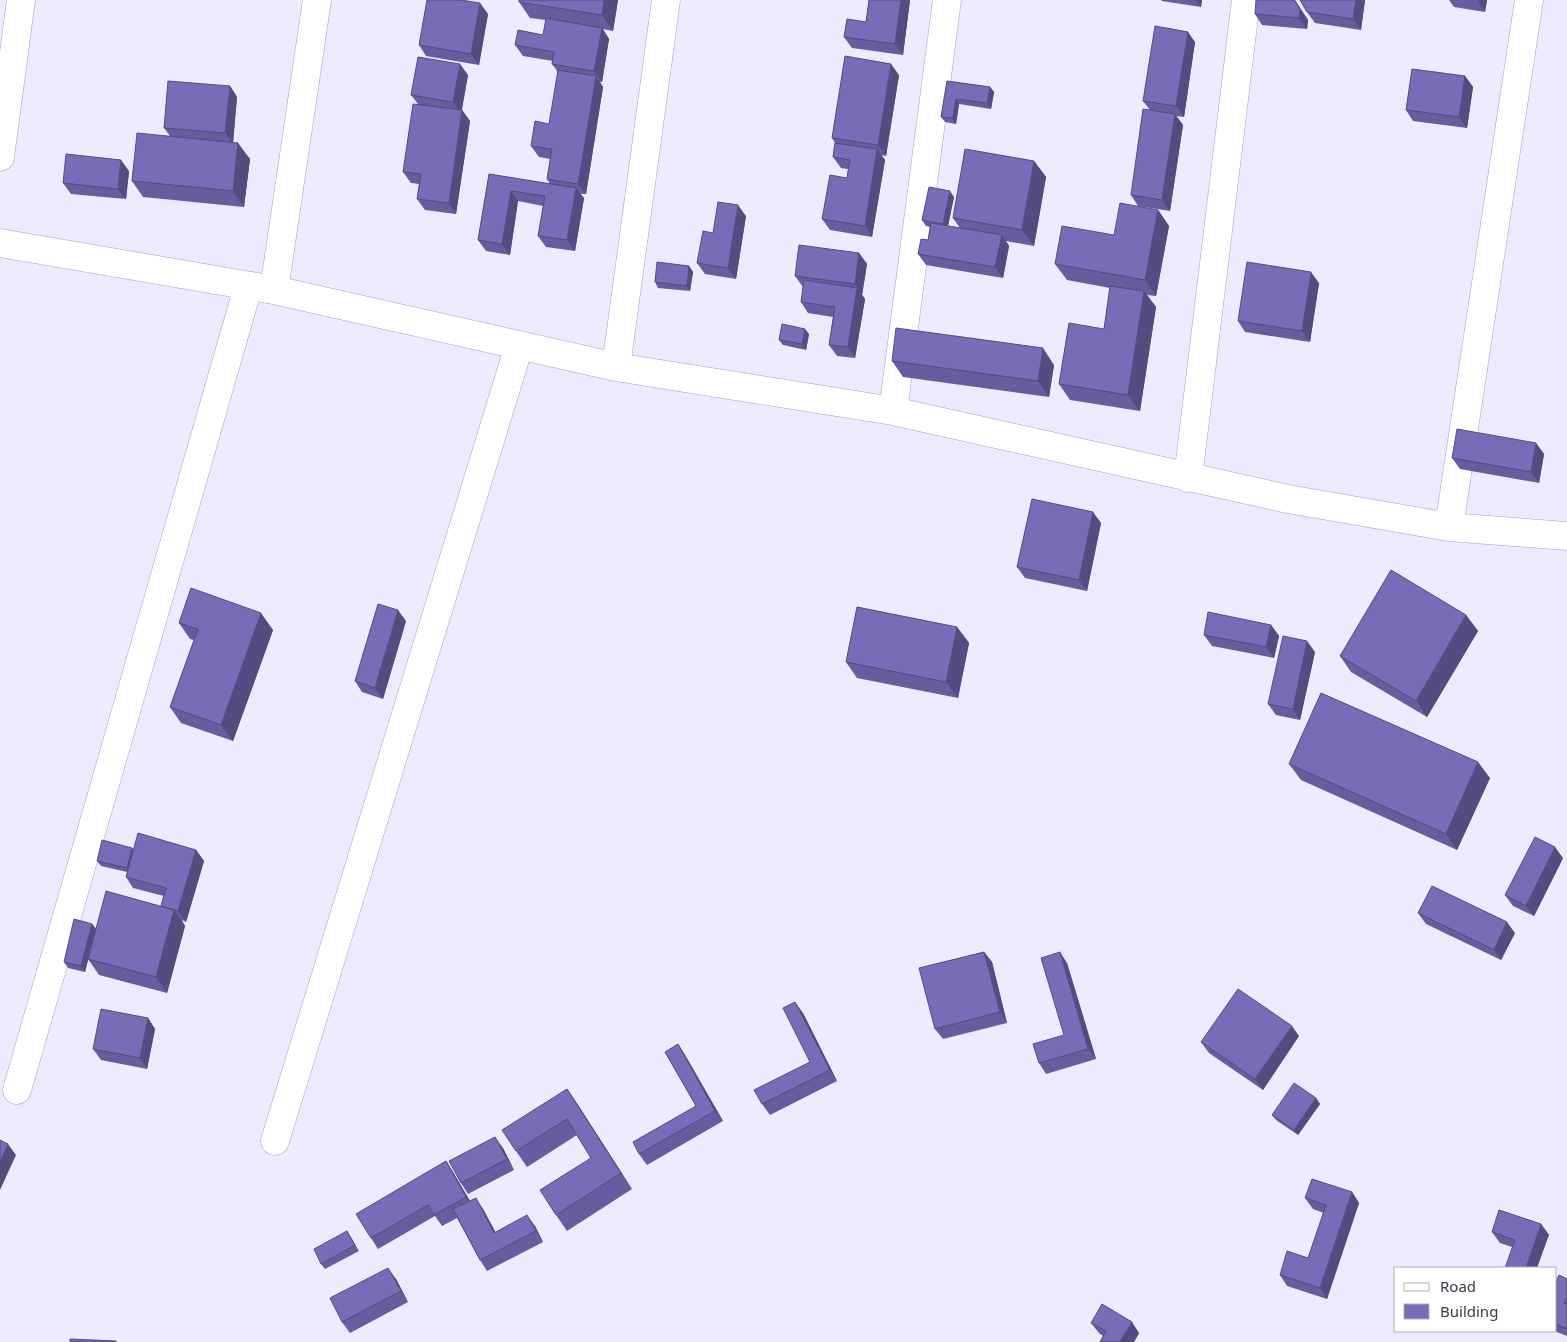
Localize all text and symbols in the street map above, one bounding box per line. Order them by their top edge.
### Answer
legend [1394,1267,1557,1332]
text: Road [1440,1276,1476,1296]
text: Building [1440,1301,1498,1321]

